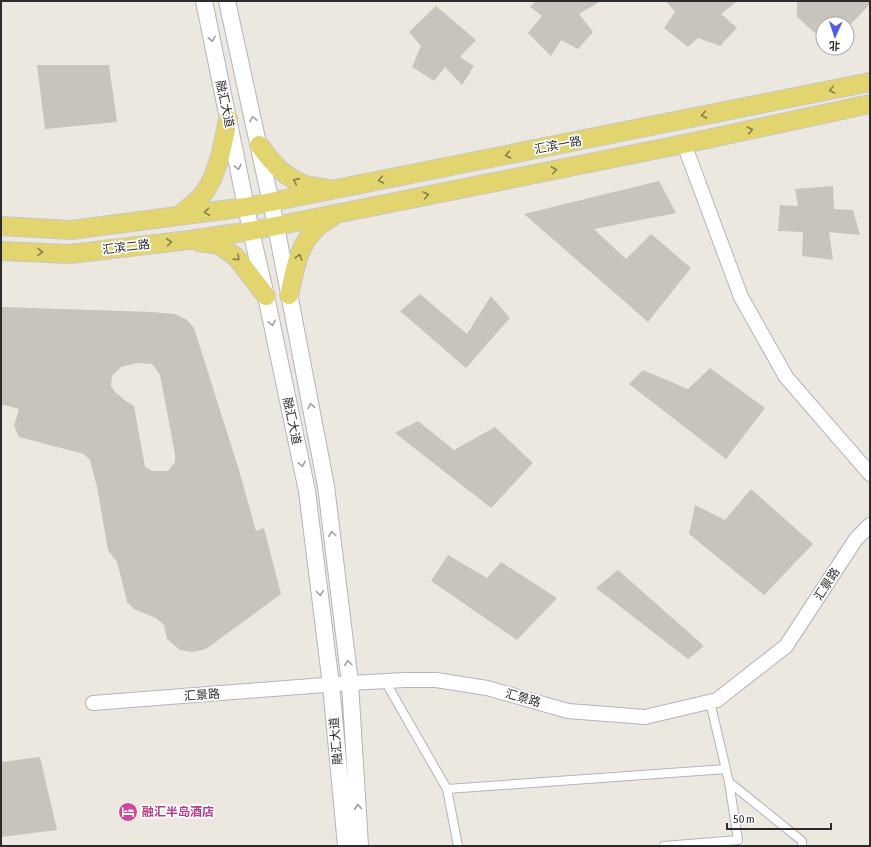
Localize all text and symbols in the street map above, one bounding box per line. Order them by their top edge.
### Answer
north arrow [815,16,855,56]
one-way arrow [207,36,215,42]
text: 北 [829,40,840,52]
street label: 融汇大道 [213,79,237,129]
one-way arrow [829,85,835,93]
one-way arrow [701,111,708,119]
one-way arrow [249,116,257,122]
one-way arrow [746,126,753,134]
street label: 汇滨一路 [533,134,583,156]
one-way arrow [505,150,511,158]
one-way arrow [233,163,241,170]
one-way arrow [550,166,557,175]
one-way arrow [378,176,384,184]
one-way arrow [293,177,300,185]
one-way arrow [423,192,429,200]
one-way arrow [204,207,210,216]
street label: 汇滨二路 [101,237,151,257]
one-way arrow [166,238,172,247]
one-way arrow [37,248,43,257]
one-way arrow [232,253,240,261]
one-way arrow [294,254,303,261]
one-way arrow [267,320,275,327]
street label: 融汇大道 [280,396,304,446]
one-way arrow [307,403,316,409]
one-way arrow [297,461,305,467]
one-way arrow [328,531,337,537]
street label: 汇景路 [811,565,843,603]
one-way arrow [315,590,324,596]
one-way arrow [343,660,352,667]
street label: 汇景路 [504,686,542,710]
street label: 汇景路 [184,687,220,703]
street label: 融汇大道 [327,716,345,766]
hotel icon: 融汇半岛酒店 [117,801,139,823]
one-way arrow [353,804,362,810]
place label: 融汇半岛酒店 [142,805,214,819]
scale bar [727,805,831,831]
text: 50 m [733,812,755,826]

